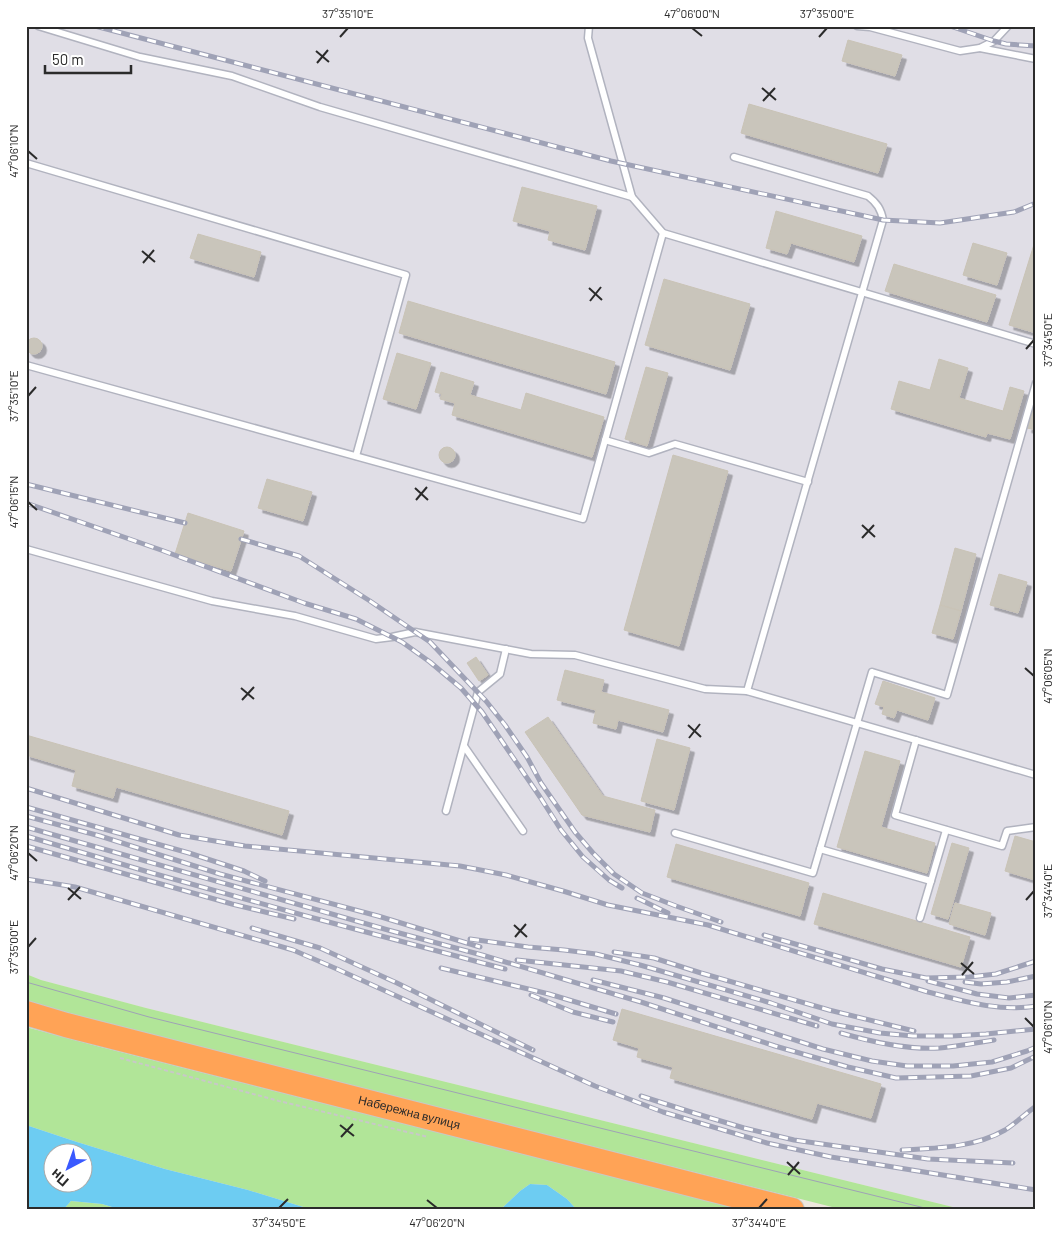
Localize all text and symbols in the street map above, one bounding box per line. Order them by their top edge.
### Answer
text: 37°35'10"E [322,6,374,20]
text: 47°06'00"N [664,6,720,20]
text: 37°35'00"E [800,6,854,20]
scale bar [45,42,131,74]
text: 50 m [52,50,84,68]
text: 47°06'10"N [6,124,20,178]
text: 37°34'50"E [1040,313,1054,367]
text: 37°35'10"E [6,370,20,422]
text: 47°06'15"N [6,476,20,528]
text: 47°06'05"N [1040,648,1054,704]
text: 47°06'20"N [6,825,20,881]
text: 37°34'40"E [1040,864,1054,918]
text: 37°35'00"E [6,920,20,974]
text: 47°06'10"N [1040,1000,1054,1054]
street label: Набережна вулиця [357,1092,462,1131]
north arrow [42,1144,92,1194]
text: Пн [47,1166,72,1191]
text: 37°34'50"E [252,1215,306,1229]
text: 47°06'20"N [409,1215,465,1229]
text: 37°34'40"E [732,1215,786,1229]

